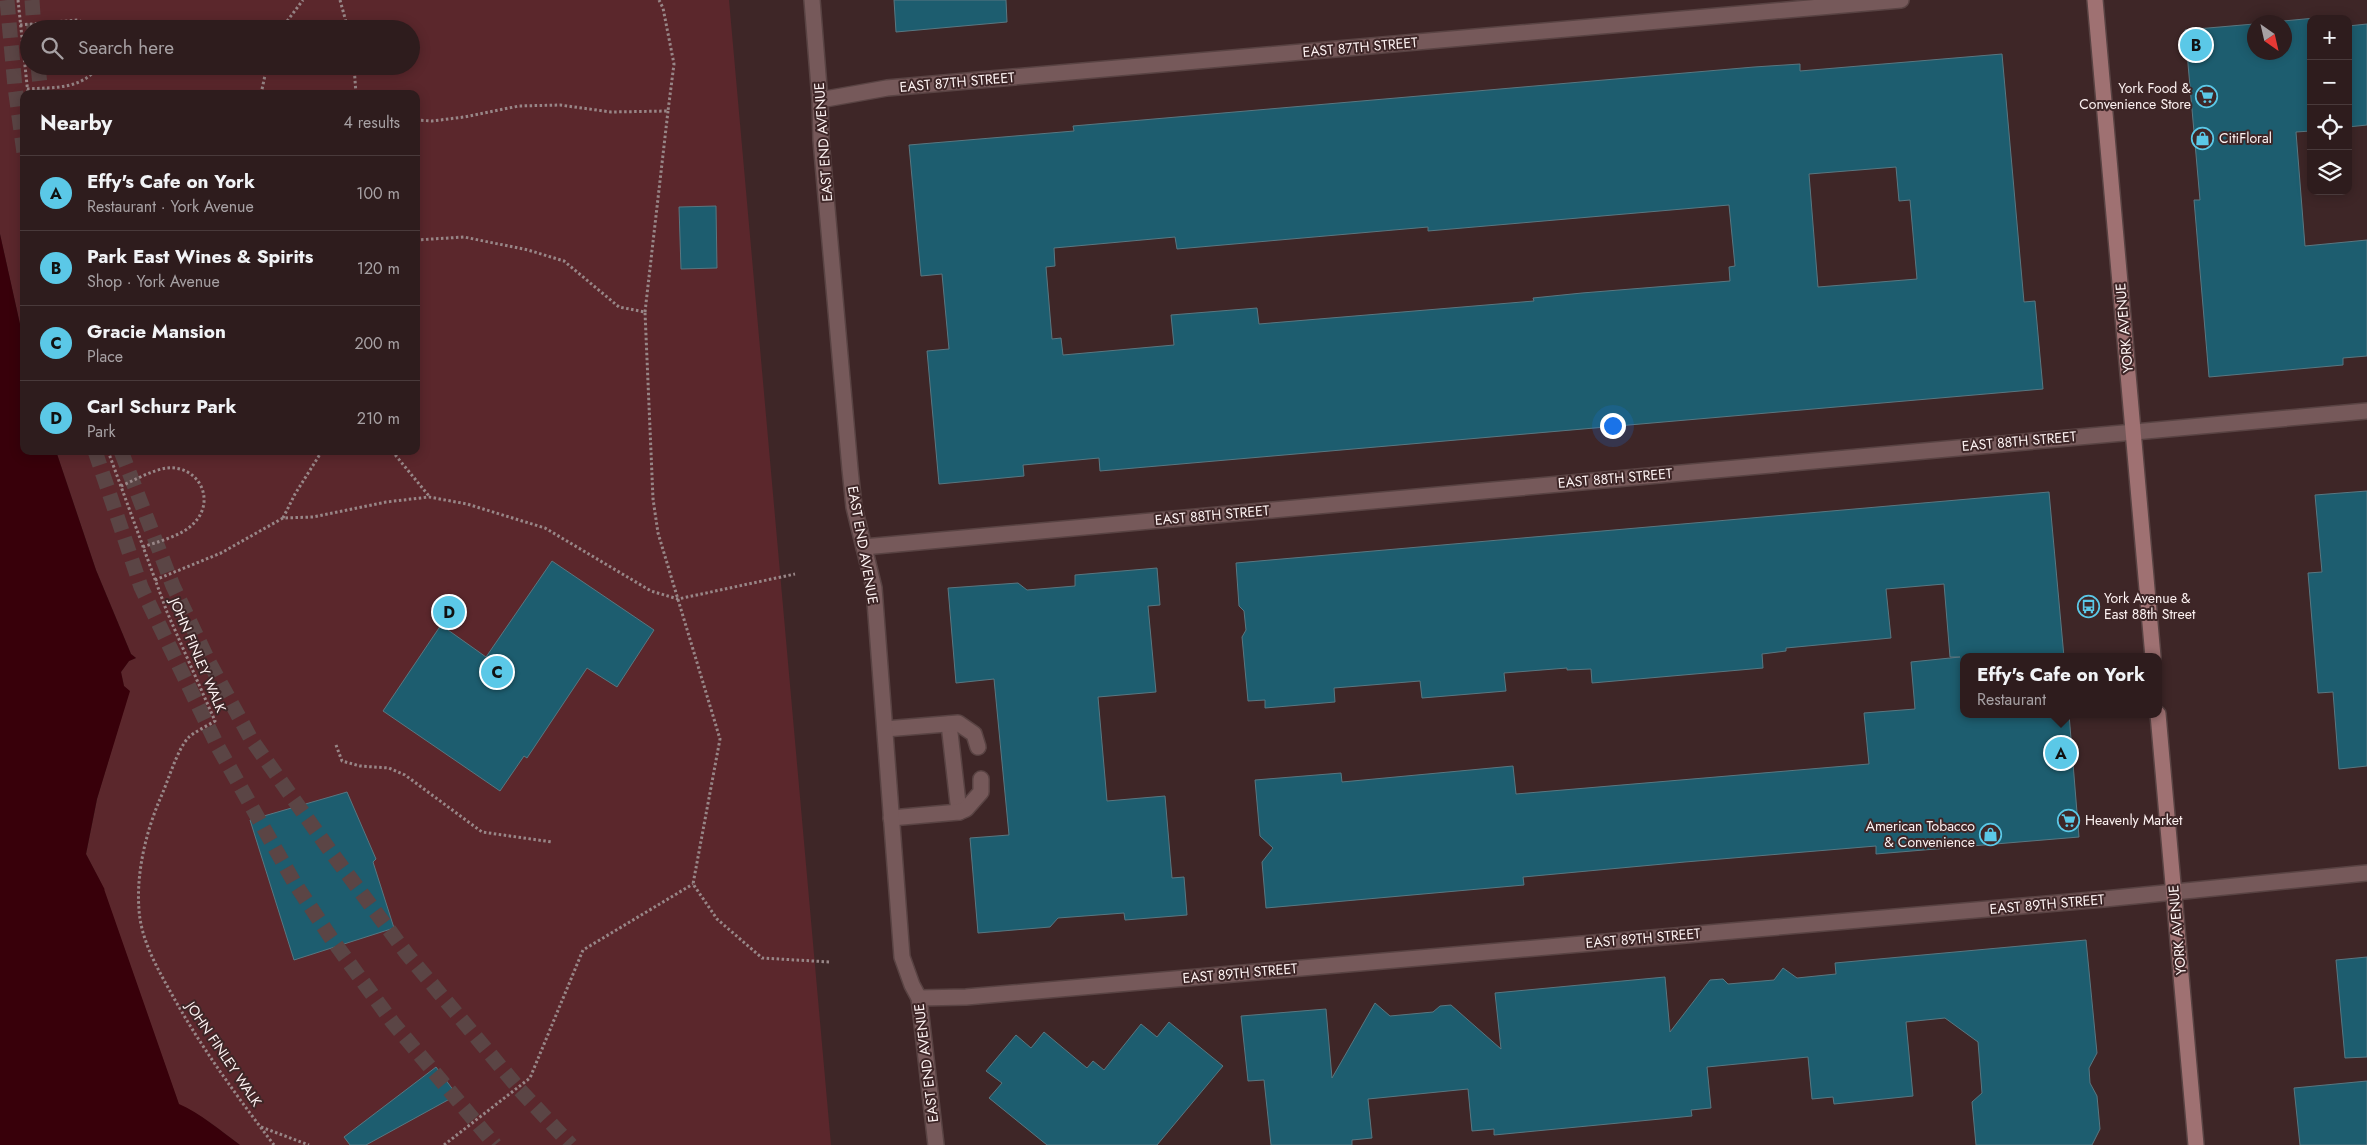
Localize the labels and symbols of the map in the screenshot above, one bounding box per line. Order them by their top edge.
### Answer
north arrow [2247,15,2292,60]
pin: B [2180,26,2212,64]
street label: EAST 87TH STREET [1302,32,1419,62]
street label: EAST 87TH STREET [899,67,1016,97]
place label: York Food & Convenience Store [2079,78,2192,114]
street label: EAST END AVENUE [809,82,837,202]
supermarket icon: York Food & Convenience Store [2195,84,2219,108]
shop icon: CitiFloral [2191,126,2215,150]
place label: CitiFloral [2219,128,2272,148]
street label: YORK AVENUE [2110,282,2138,374]
your location [1600,413,1626,439]
street label: EAST 88TH STREET [1961,426,2078,456]
street label: EAST 88TH STREET [1557,463,1674,493]
street label: EAST END AVENUE [843,484,883,606]
street label: EAST 88TH STREET [1154,500,1271,530]
place label: York Avenue & East 88th Street [2104,588,2196,624]
street label: JOHN FINLEY WALK [164,593,231,715]
pin: D [433,593,465,631]
bus stop icon: York Avenue & East 88th Street [2076,594,2100,618]
pin: C [481,653,513,691]
pin: A [2045,734,2077,772]
supermarket icon: Heavenly Market [2057,808,2081,832]
place label: Heavenly Market [2085,810,2183,830]
place label: American Tobacco & Convenience [1866,816,1975,852]
shop icon: American Tobacco & Convenience [1979,822,2003,846]
street label: YORK AVENUE [2163,884,2191,976]
street label: EAST 89TH STREET [1989,889,2106,919]
street label: EAST 89TH STREET [1585,923,1702,953]
street label: EAST 89TH STREET [1182,958,1299,988]
street label: JOHN FINLEY WALK [180,996,267,1111]
street label: EAST END AVENUE [909,1002,943,1124]

